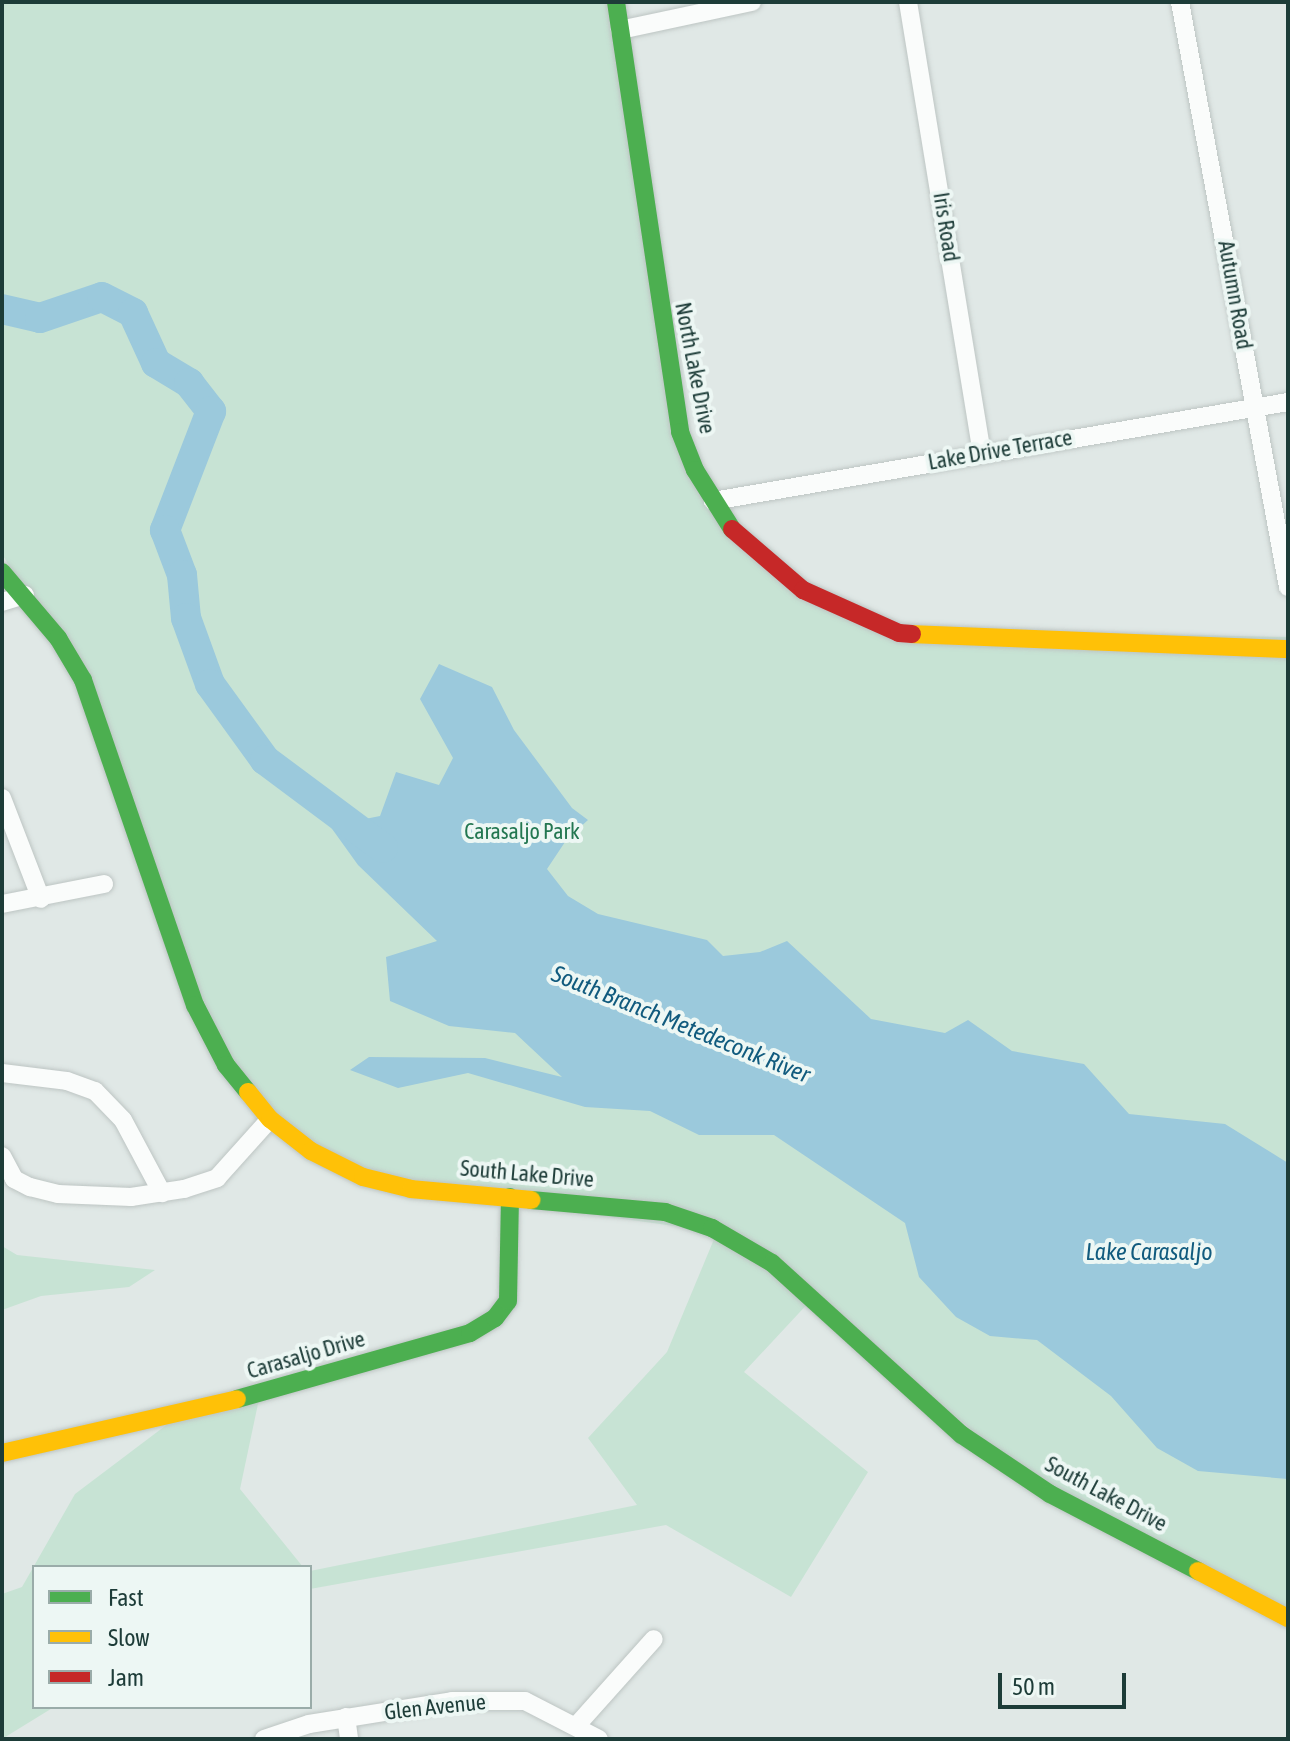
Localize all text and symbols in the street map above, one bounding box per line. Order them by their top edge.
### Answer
street label: Iris Road [927,190,965,264]
street label: Autumn Road [1212,239,1258,351]
street label: North Lake Drive [669,300,721,436]
street label: Lake Drive Terrace [926,424,1074,476]
park label: Carasaljo Park [464,819,580,845]
water label: South Branch Metedeconk River [548,959,814,1089]
street label: South Lake Drive [459,1155,595,1193]
water label: Lake Carasaljo [1086,1238,1212,1266]
street label: Carasaljo Drive [244,1326,368,1384]
street label: South Lake Drive [1041,1451,1171,1537]
legend [32,1565,312,1709]
text: Fast [108,1584,144,1611]
text: Slow [108,1624,150,1651]
scale bar [1002,1657,1130,1707]
text: Jam [108,1664,144,1691]
text: 50 m [1012,1673,1055,1700]
street label: Glen Avenue [383,1689,487,1725]

